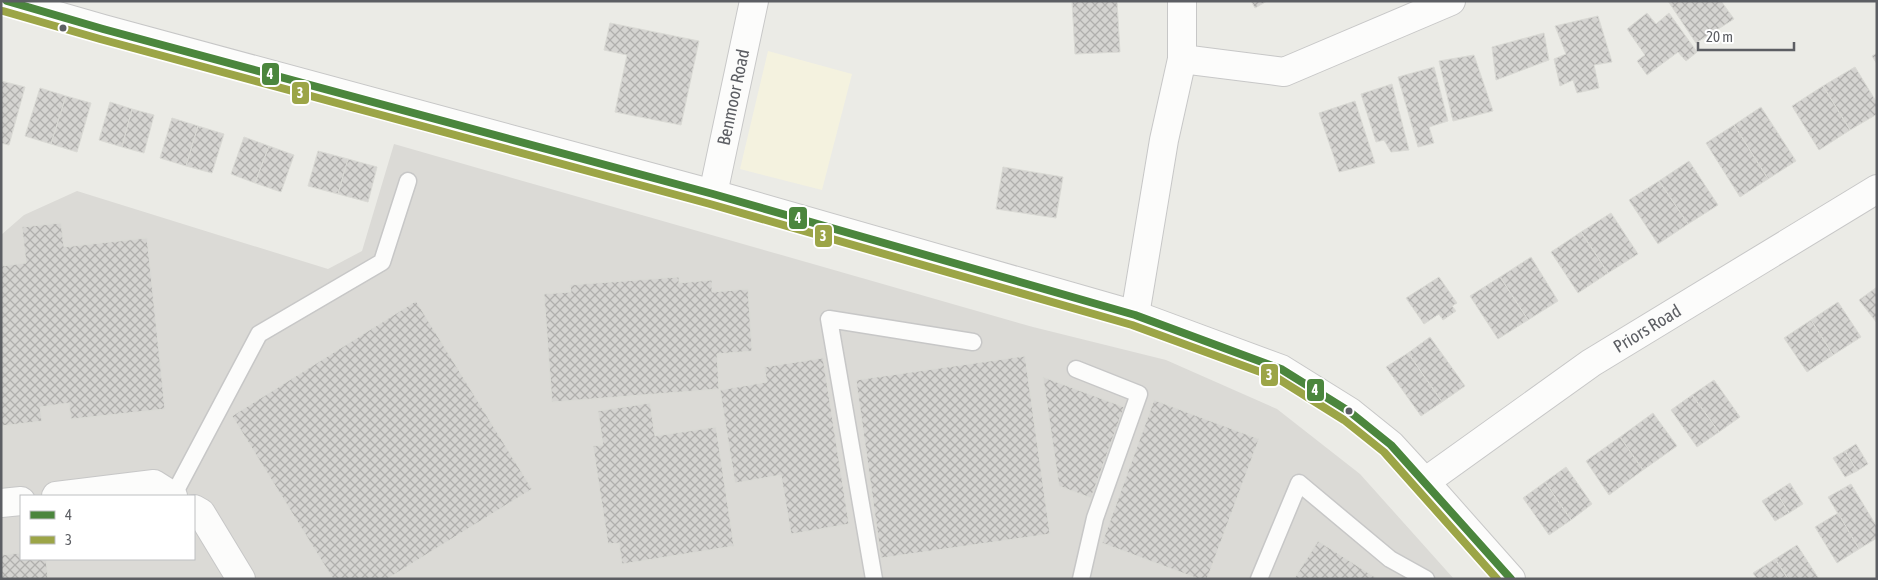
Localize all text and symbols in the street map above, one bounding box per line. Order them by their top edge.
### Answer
scale bar [1698,20,1794,52]
unlabelled marker [58,23,68,33]
text: 20 m [1706,28,1733,45]
street label: Benmoor Road [713,47,753,147]
line badge: 4 [261,62,280,86]
text: 4 [266,66,274,82]
line badge: 3 [291,81,310,105]
text: 3 [297,85,303,101]
line badge: 4 [788,206,808,230]
text: 4 [794,210,802,226]
line badge: 3 [814,224,833,248]
text: 3 [820,228,826,244]
street label: Priors Road [1609,300,1685,357]
line badge: 3 [1260,363,1279,387]
text: 3 [1266,367,1272,383]
line badge: 4 [1306,378,1325,402]
text: 4 [1311,382,1319,398]
unlabelled marker [1344,406,1354,416]
legend [20,495,195,560]
text: 4 [65,506,72,523]
text: 3 [65,531,72,548]

